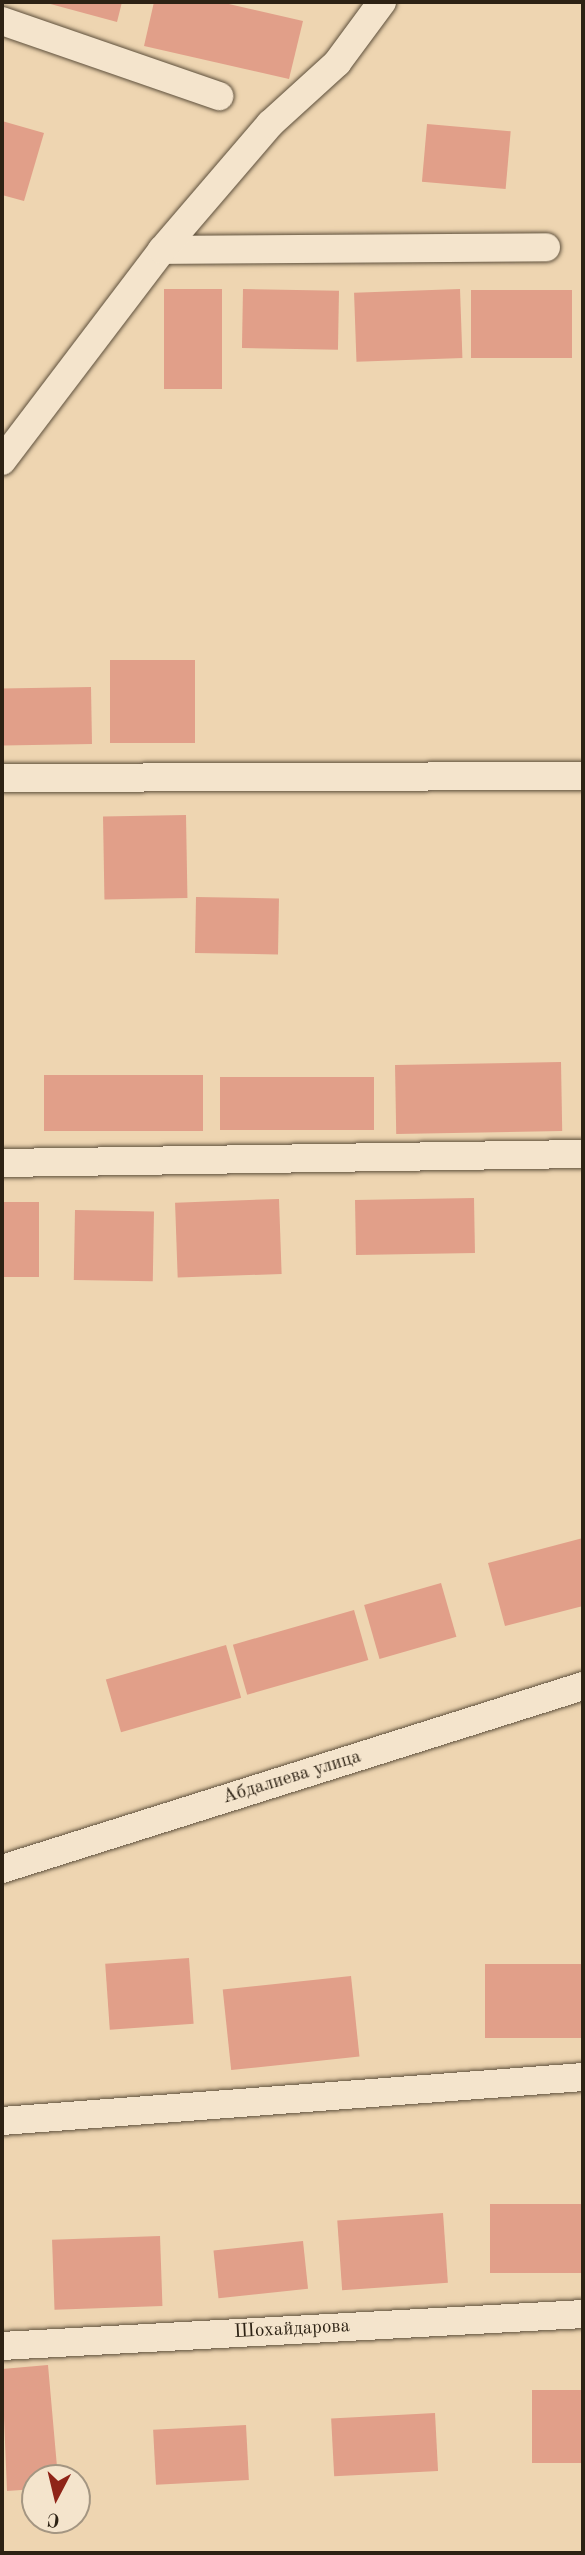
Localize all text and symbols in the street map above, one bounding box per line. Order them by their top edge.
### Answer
street label: Абдалиева улица [220,1746,364,1810]
street label: Шохайдарова [234,2316,350,2344]
north arrow [21,2464,91,2534]
text: С [46,2508,61,2529]

